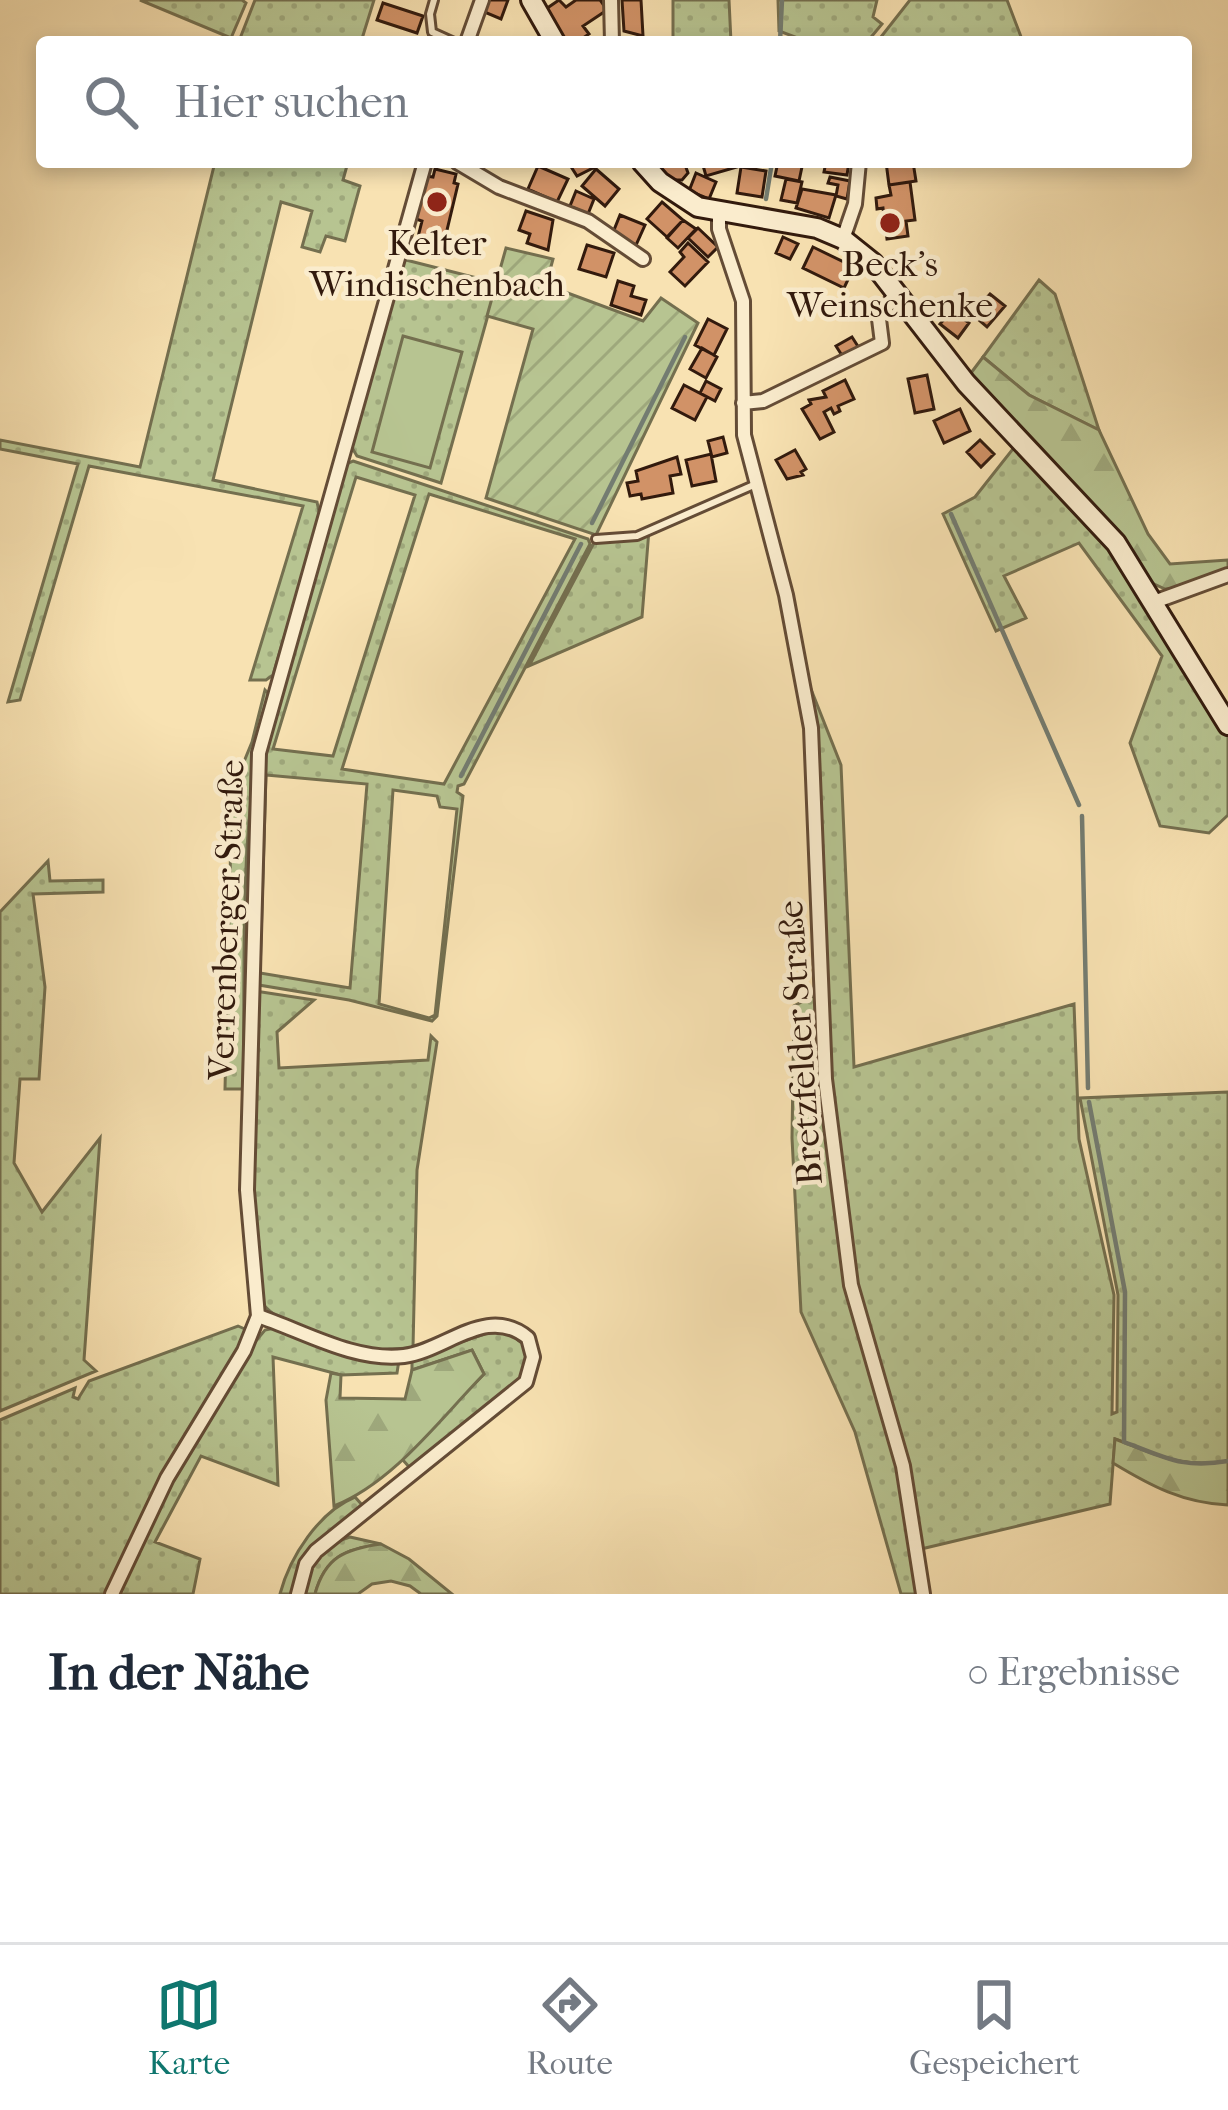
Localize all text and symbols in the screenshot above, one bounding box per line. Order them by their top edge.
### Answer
search box [36,36,1192,168]
icon: search [78,69,144,135]
text: Hier suchen [174,76,409,129]
marker: Kelter Windischenbach [424,189,450,215]
marker: Beck's Weinschenke [877,210,903,236]
place label: Kelter Windischenbach [308,222,565,305]
place label: Beck's Weinschenke [786,243,993,326]
street label: Verrenberger Straße [199,759,253,1082]
street label: Bretzfelder Straße [769,899,831,1187]
text: In der Nähe [48,1642,309,1702]
text: 0 Ergebnisse [967,1649,1180,1695]
tab: Karte [148,1972,230,2083]
tab: Route [526,1972,613,2083]
tab: Gespeichert [909,1972,1080,2083]

